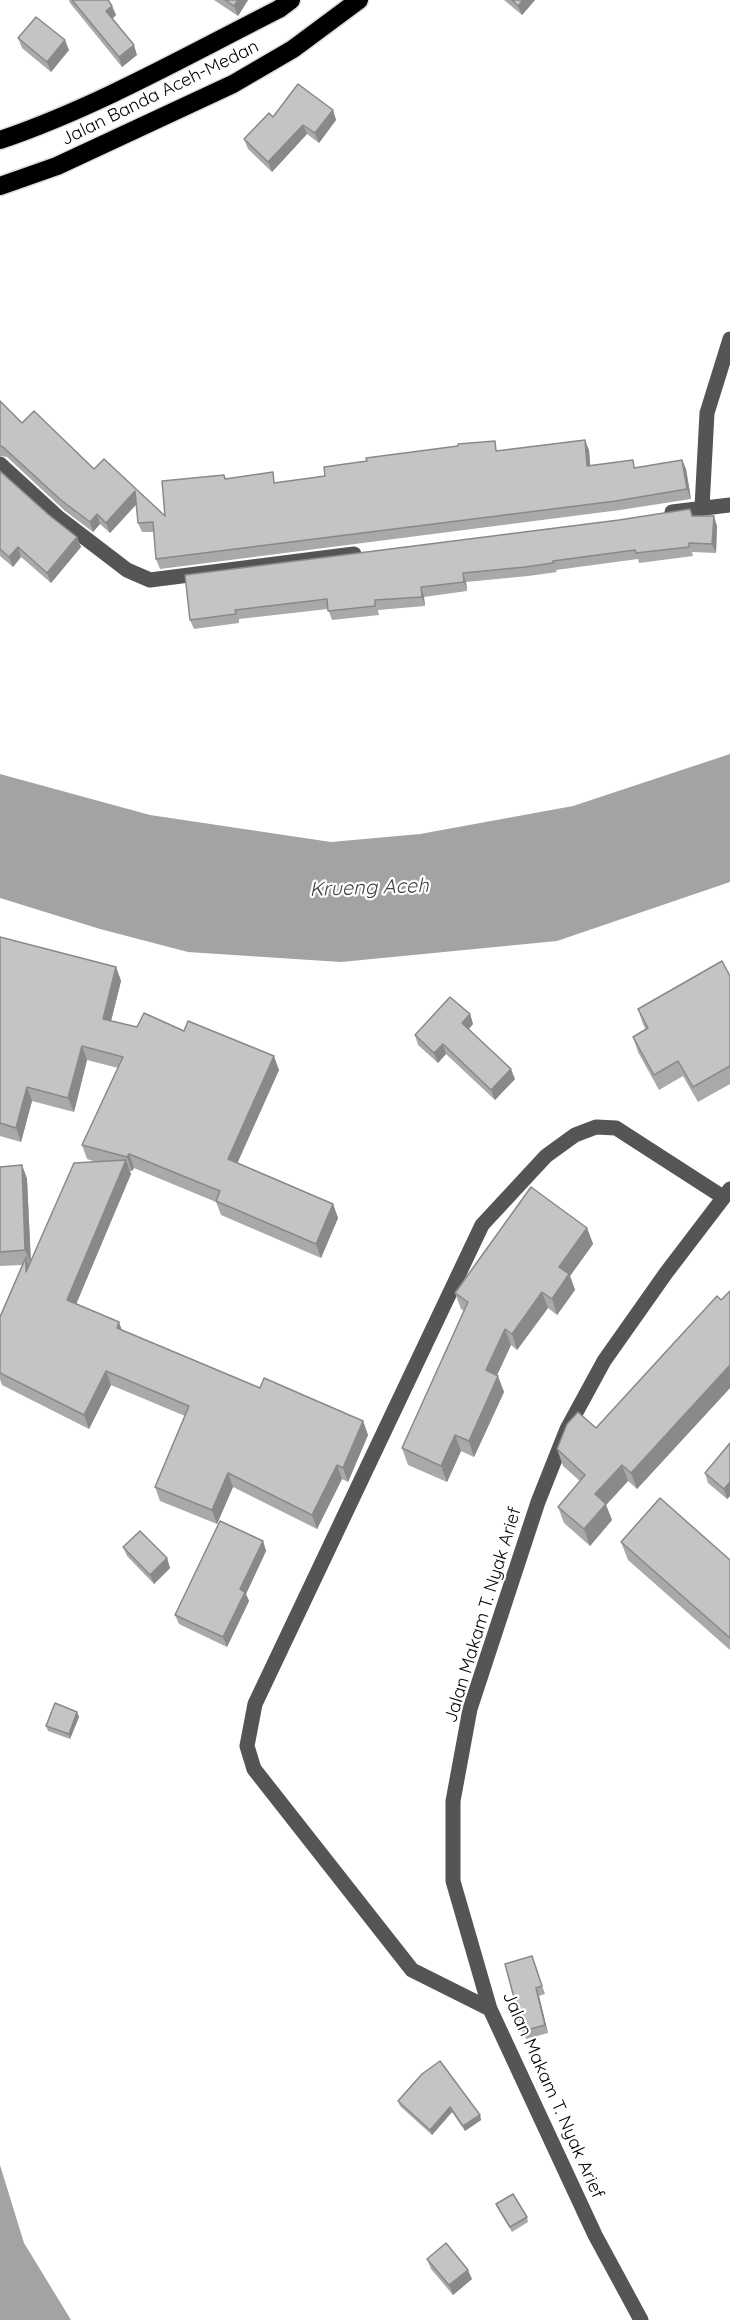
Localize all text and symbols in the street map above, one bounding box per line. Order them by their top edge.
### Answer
street label: Jalan Banda Aceh-Medan [58,36,262,150]
water label: Krueng Aceh [309,874,429,902]
street label: Jalan Makam T. Nyak Arief [440,1505,526,1725]
street label: Jalan Makam T. Nyak Arief [498,1988,608,2202]

